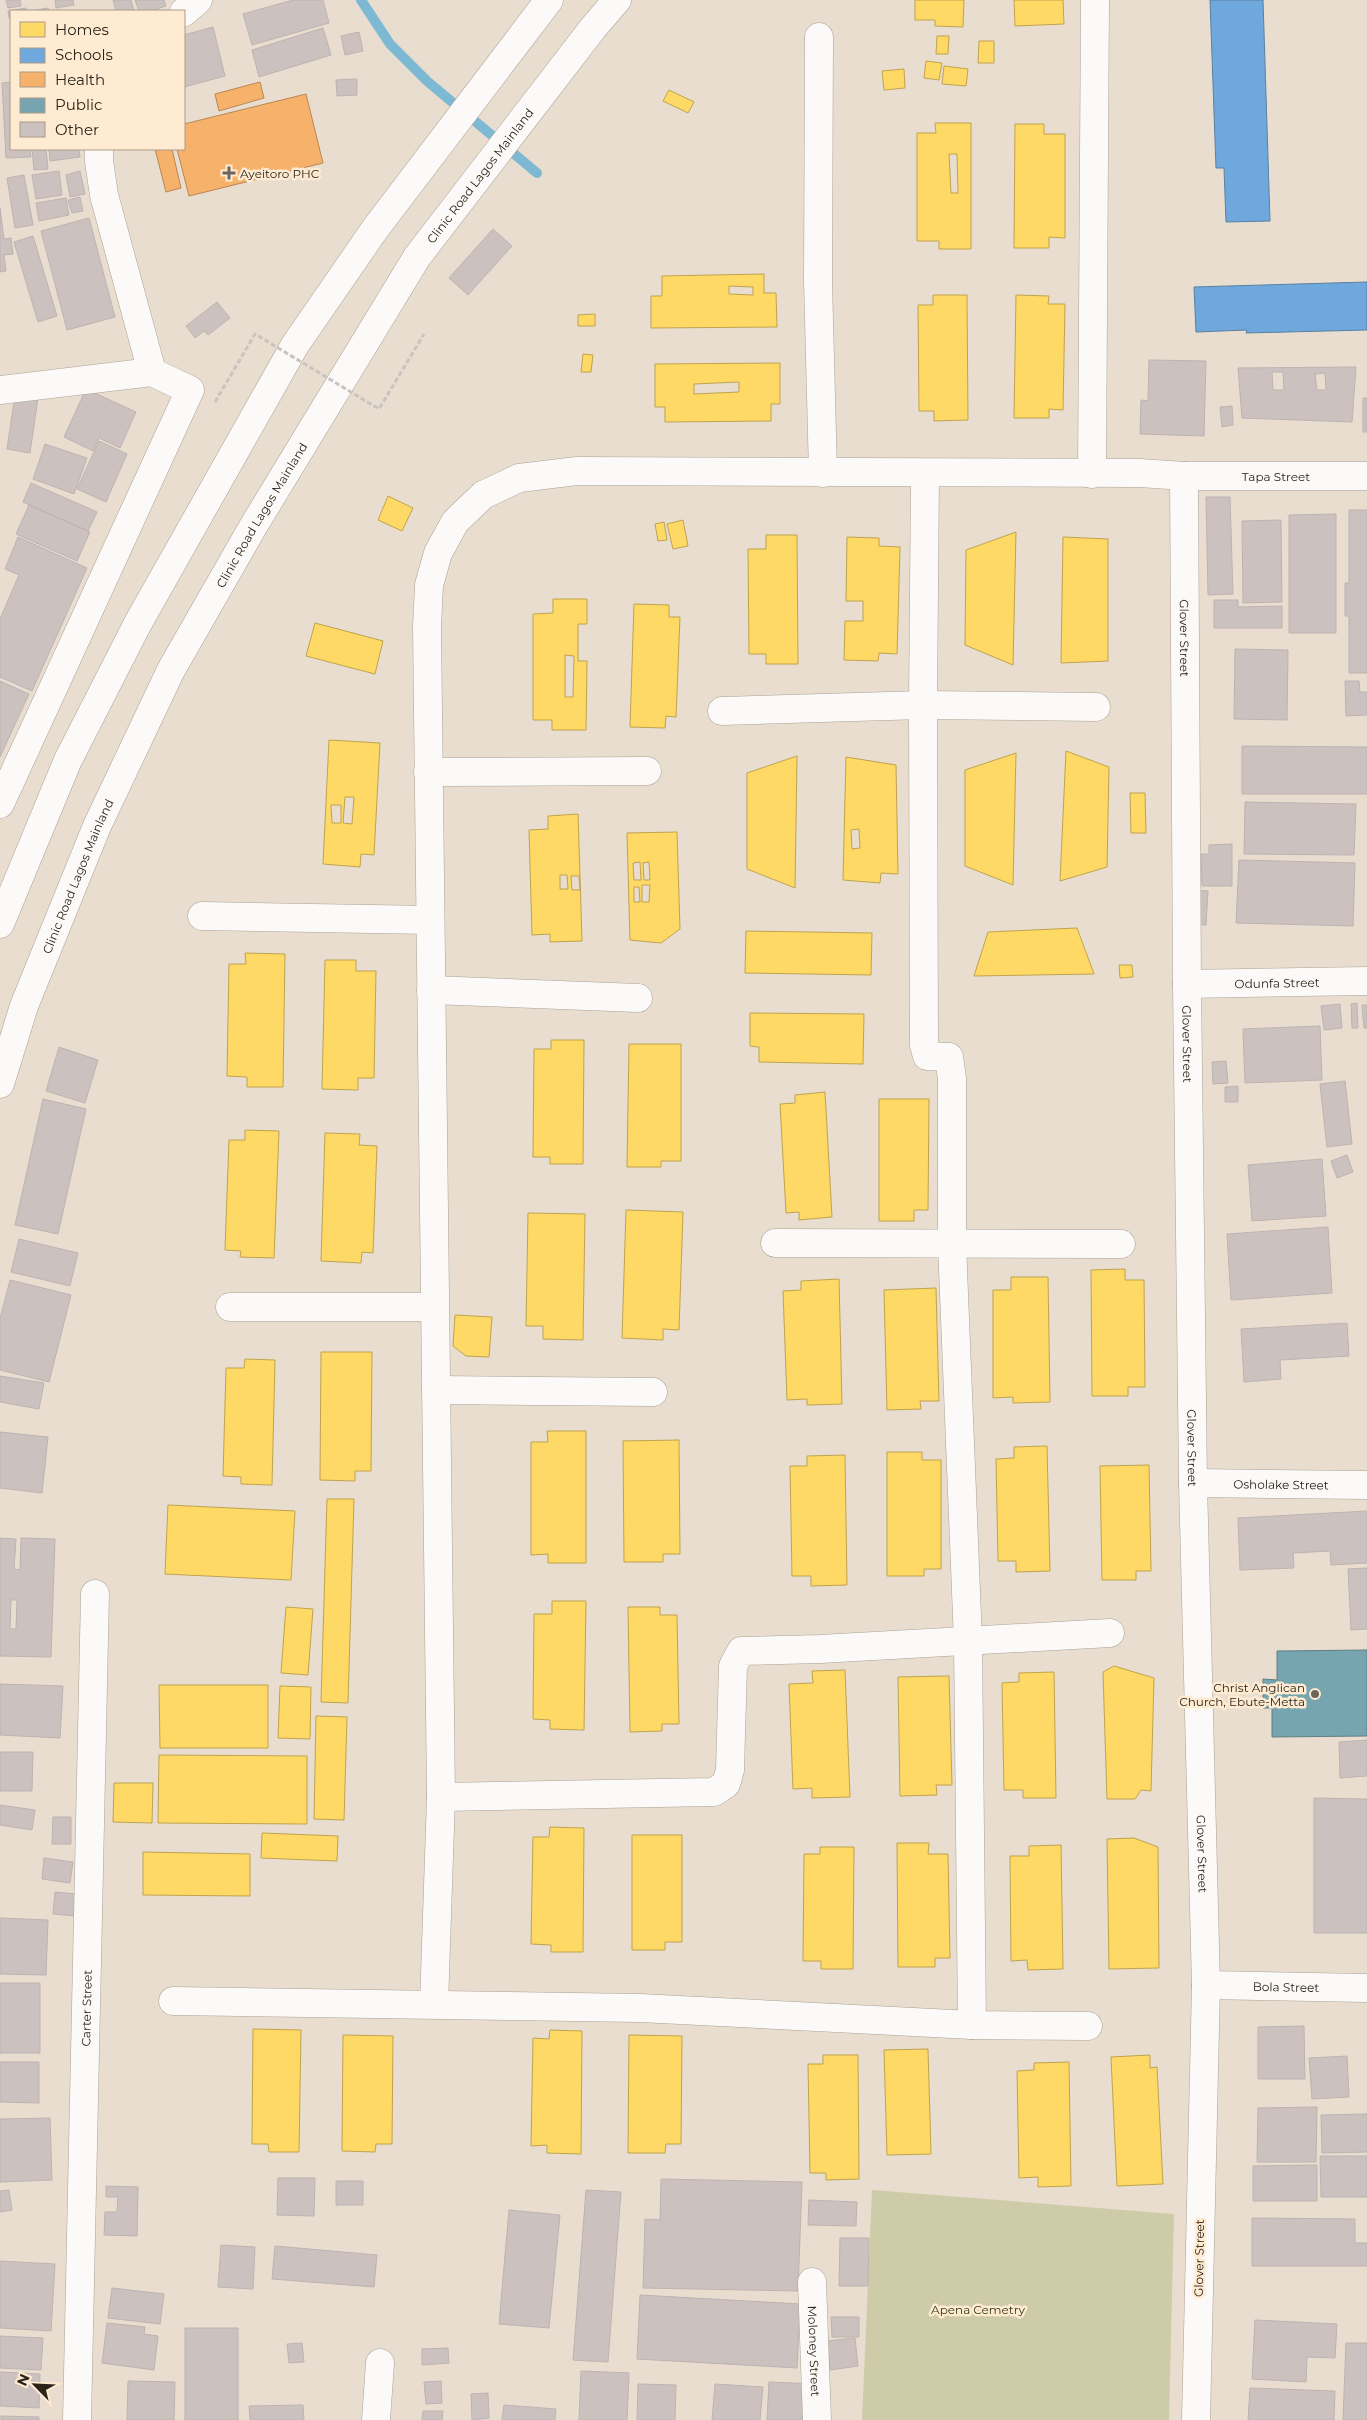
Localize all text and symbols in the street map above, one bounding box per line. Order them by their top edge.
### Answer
legend [10,10,185,150]
text: Homes [55,20,109,39]
text: Schools [55,45,113,64]
text: Health [55,70,105,89]
text: Public [55,95,103,114]
street label: Clinic Road Lagos Mainland [423,105,536,246]
text: Other [55,120,99,139]
marker: Ayeitoro PHC [222,166,236,180]
place label: Ayeitoro PHC [240,166,320,181]
street label: Clinic Road Lagos Mainland [212,439,310,590]
street label: Tapa Street [1242,469,1310,484]
street label: Glover Street [1177,599,1193,677]
street label: Clinic Road Lagos Mainland [39,796,116,956]
street label: Odunfa Street [1234,974,1320,991]
street label: Glover Street [1180,1005,1196,1083]
street label: Glover Street [1185,1409,1201,1487]
street label: Osholake Street [1233,1476,1329,1492]
place label: Christ Anglican Church, Ebute-Metta [1179,1680,1305,1709]
marker: Christ Anglican Church, Ebute-Metta [1309,1688,1321,1700]
street label: Glover Street [1194,1815,1211,1893]
street label: Carter Street [78,1969,94,2047]
street label: Bola Street [1253,1978,1319,1995]
street label: Glover Street [1191,2219,1207,2297]
park label: Apena Cemetry [931,2302,1025,2317]
street label: Moloney Street [805,2305,824,2397]
north arrow [10,2360,60,2410]
text: N [13,2371,34,2389]

